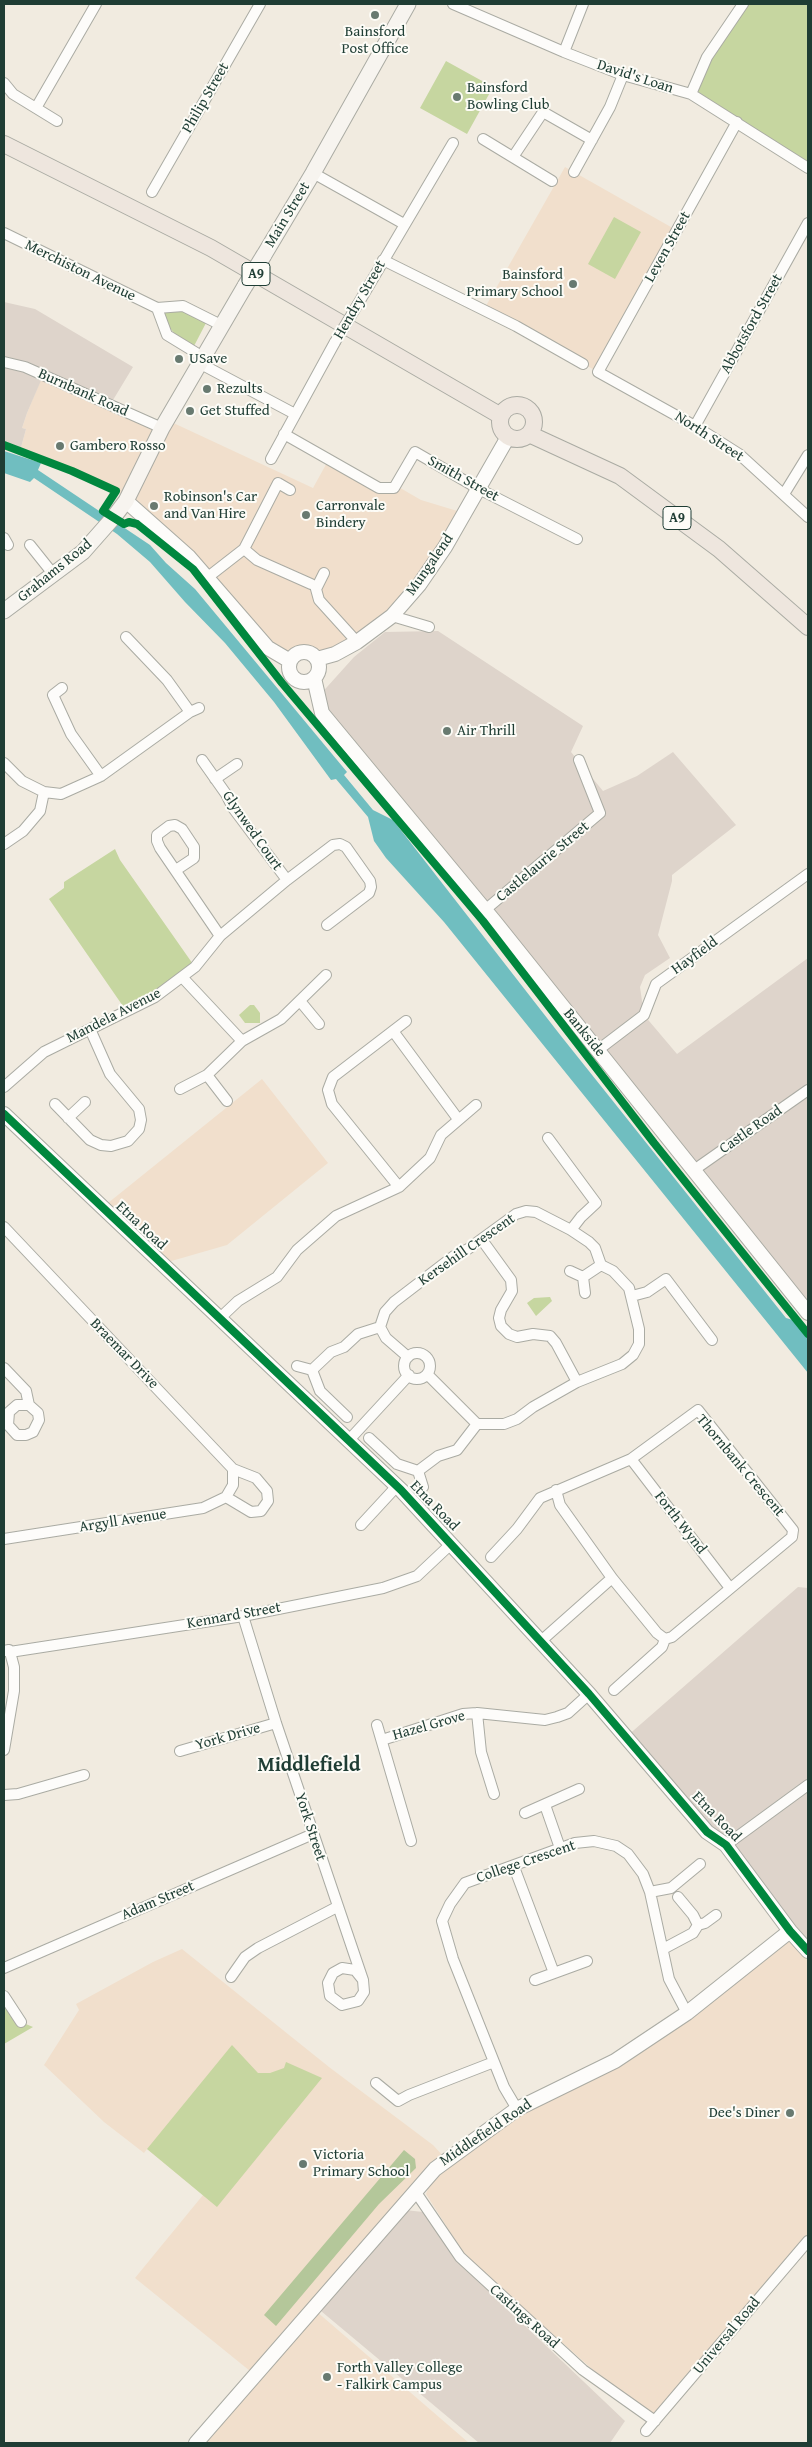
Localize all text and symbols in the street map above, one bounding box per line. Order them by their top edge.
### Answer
marker: Bainsford Post Office [369,9,381,21]
place label: Bainsford Post Office [342,23,408,58]
street label: David's Loan [595,56,675,98]
street label: Philip Street [179,60,233,136]
place label: Bainsford Bowling Club [467,79,549,114]
marker: Bainsford Bowling Club [451,91,463,103]
street label: Main Street [261,179,315,251]
street label: Leven Street [641,208,695,286]
street label: Merchiston Avenue [22,236,138,306]
street label: Hendry Street [330,257,390,343]
road number: A9 [242,262,270,286]
place label: Bainsford Primary School [467,266,563,301]
street label: Abbotsford Street [717,271,787,377]
marker: Bainsford Primary School [567,278,579,290]
place label: USave [189,350,227,368]
marker: USave [173,353,185,365]
street label: Burnbank Road [35,365,131,421]
place label: Rezults [217,380,263,398]
marker: Rezults [201,383,213,395]
place label: Get Stuffed [200,402,270,420]
marker: Get Stuffed [184,405,196,417]
street label: North Street [671,408,747,466]
place label: Gambero Rosso [70,437,166,455]
marker: Gambero Rosso [54,440,66,452]
street label: Smith Street [424,452,502,506]
place label: Robinson's Car and Van Hire [164,488,257,523]
place label: Carronvale Bindery [316,497,385,532]
marker: Robinson's Car and Van Hire [148,500,160,512]
road number: A9 [663,506,691,530]
marker: Carronvale Bindery [300,509,312,521]
street label: Mungalend [402,531,458,599]
street label: Grahams Road [14,536,96,606]
place label: Air Thrill [457,722,515,740]
marker: Air Thrill [441,725,453,737]
street label: Glynwed Court [218,788,286,874]
street label: Castlelaurie Street [493,818,593,906]
street label: Hayfield [668,933,722,979]
street label: Mandela Avenue [64,984,164,1048]
street label: Bankside [559,1005,609,1061]
street label: Castle Road [716,1102,786,1158]
street label: Etna Road [112,1198,170,1254]
street label: Kersehill Crescent [415,1210,519,1290]
street label: Braemar Drive [86,1315,162,1393]
street label: Thornbank Crescent [692,1411,788,1521]
street label: Etna Road [406,1477,462,1535]
street label: Forth Wynd [650,1488,710,1558]
street label: Argyll Avenue [78,1505,168,1537]
street label: Kennard Street [186,1599,282,1633]
street label: Hazel Grove [391,1707,467,1745]
street label: York Drive [194,1719,262,1755]
district label: Middlefield [257,1754,361,1778]
street label: Etna Road [688,1788,744,1846]
street label: York Street [290,1791,330,1863]
street label: College Crescent [474,1837,578,1887]
street label: Adam Street [119,1878,197,1924]
street label: Middlefield Road [437,2096,535,2170]
place label: Dee's Diner [709,2104,780,2122]
marker: Dee's Diner [784,2107,796,2119]
place label: Victoria Primary School [313,2146,409,2181]
marker: Victoria Primary School [297,2158,309,2170]
street label: Castings Road [486,2281,562,2353]
street label: Universal Road [690,2294,764,2378]
place label: Forth Valley College - Falkirk Campus [337,2359,463,2394]
marker: Forth Valley College - Falkirk Campus [321,2371,333,2383]

